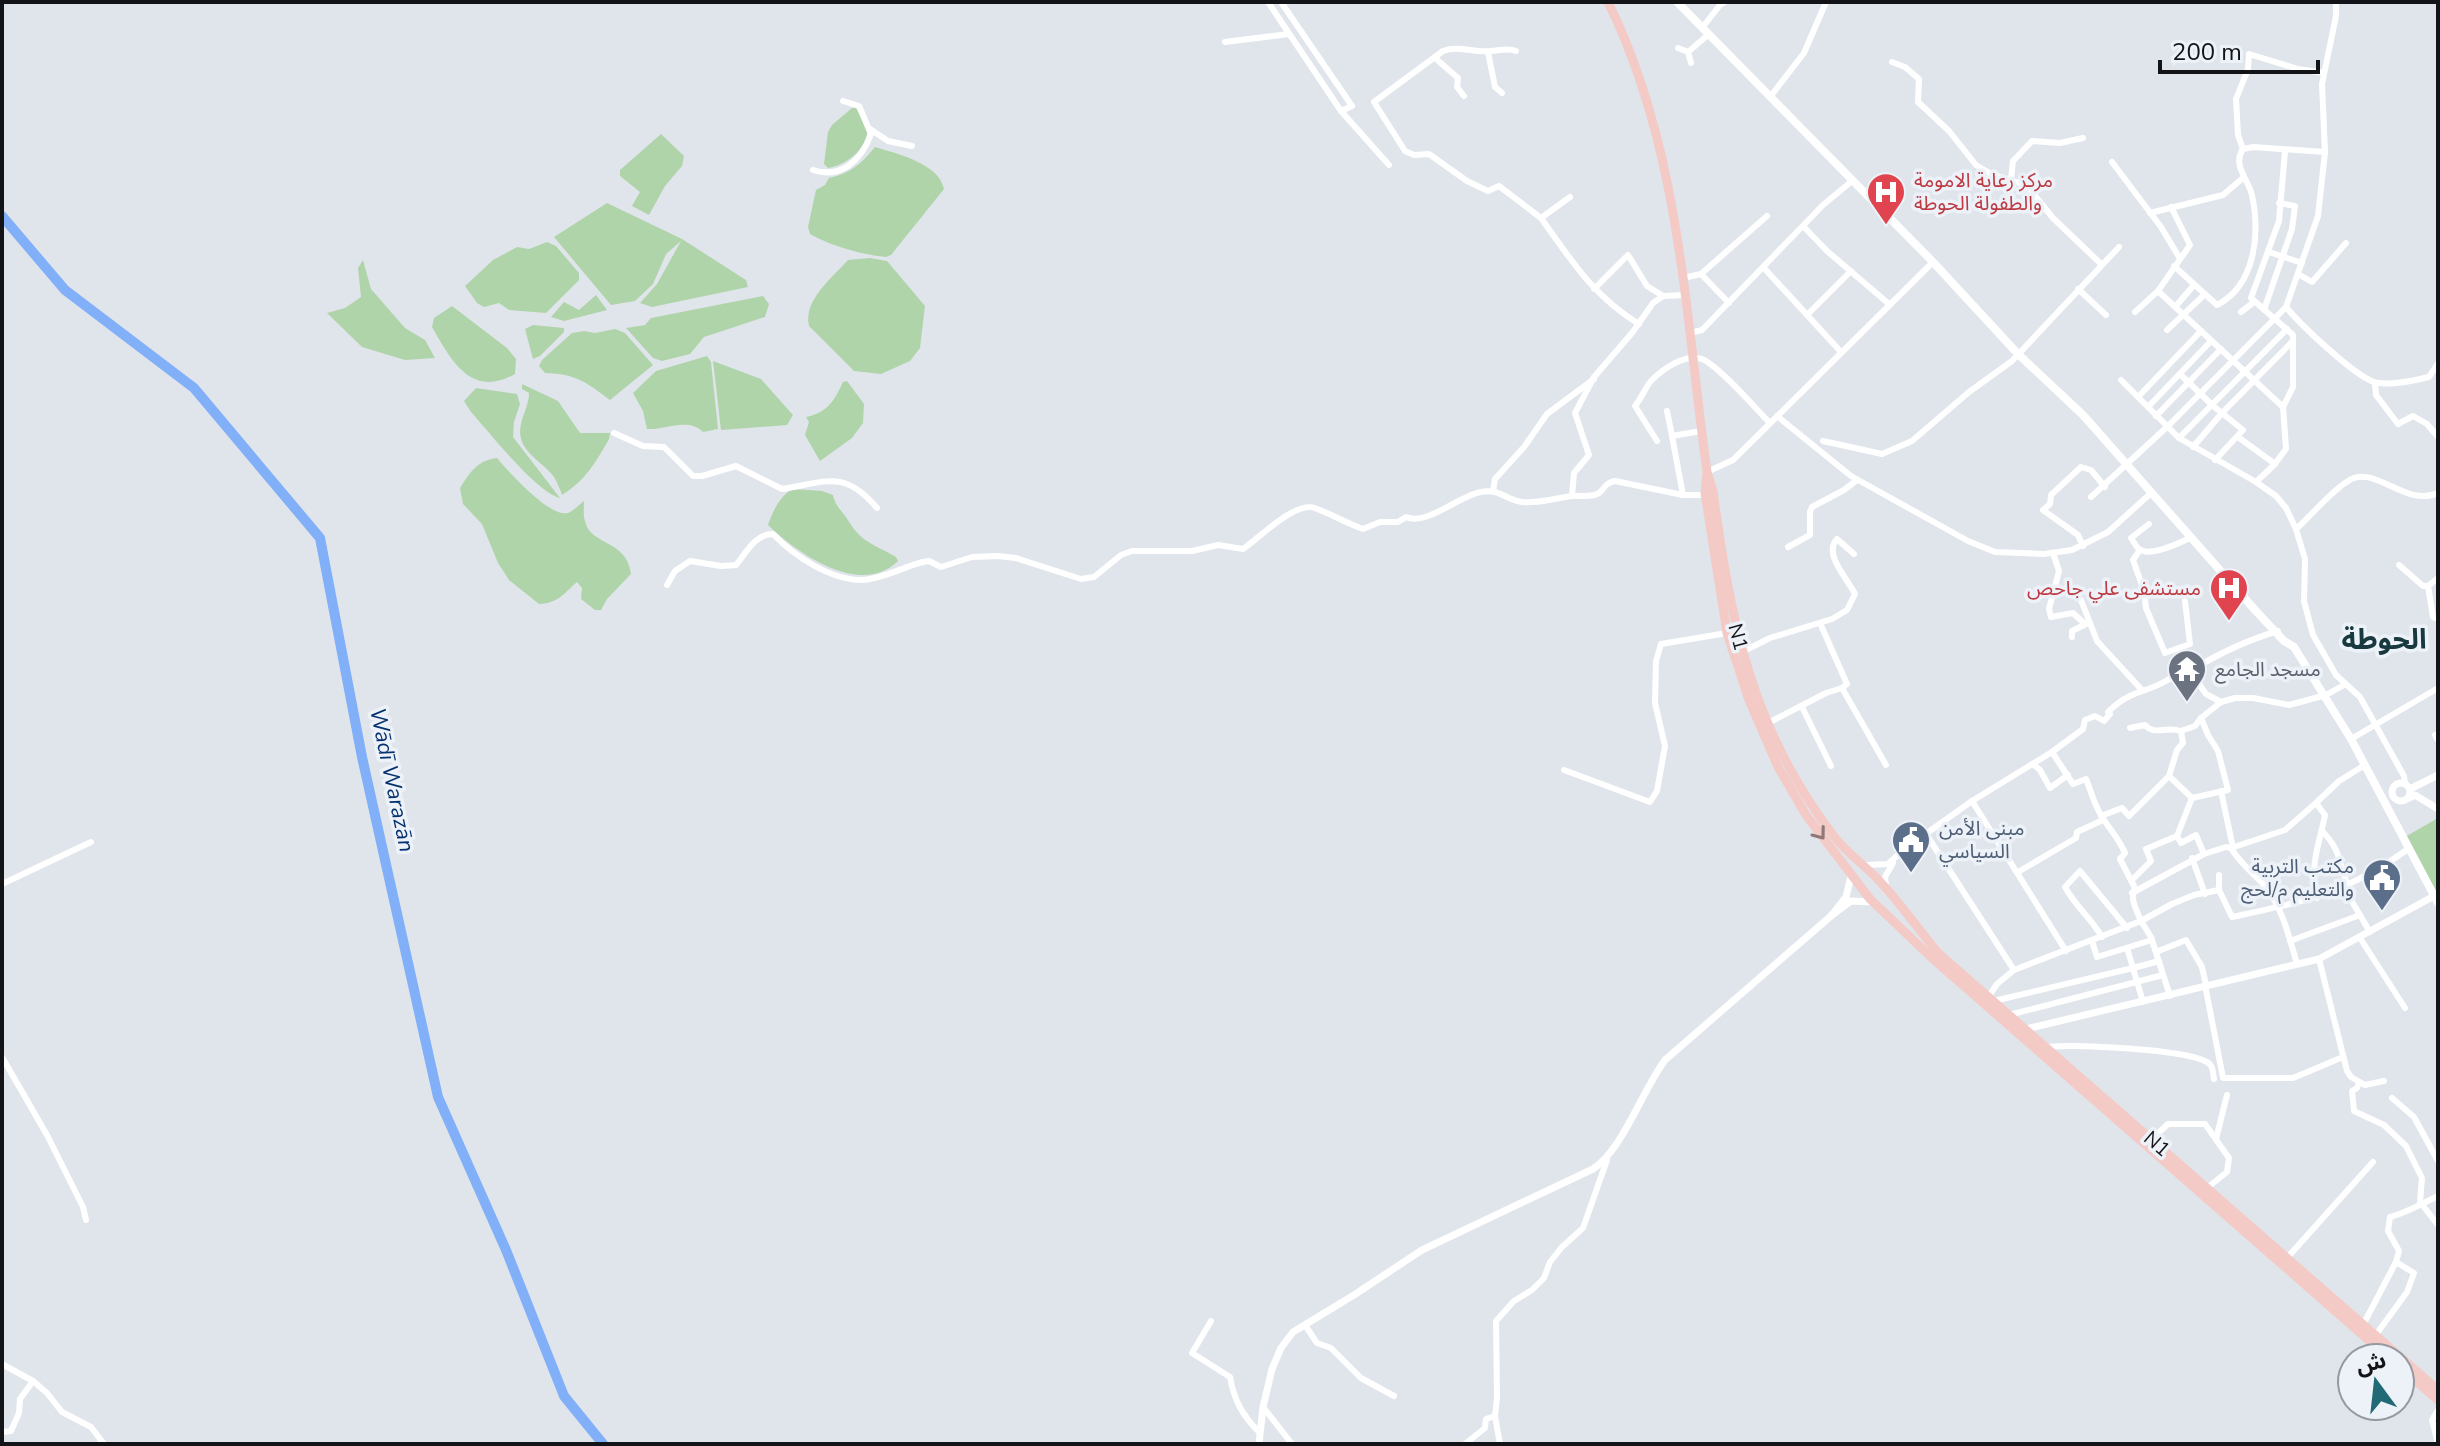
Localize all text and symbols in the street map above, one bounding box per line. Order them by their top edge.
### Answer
scale bar [2160,24,2318,74]
text: 200 m [2172,36,2242,68]
place label: مركز رعاية الامومة والطفولة الحوطة [1914,167,2053,217]
hospital icon: مركز رعاية الامومة والطفولة الحوطة [1865,171,1907,226]
hospital icon: مستشفى علي جاحص [2208,567,2250,622]
place label: مستشفى علي جاحص [2027,575,2201,603]
street label: N1 [1721,621,1755,653]
district label: الحوطة [2341,621,2427,659]
temple icon: مسجد الجامع [2166,648,2208,703]
place label: مسجد الجامع [2215,656,2321,684]
water label: Wādī Warazān [362,705,422,855]
place label: مبنى الأمن السياسي [1939,815,2025,866]
public building icon: مبنى الأمن السياسي [1890,819,1932,874]
one-way arrow [1810,825,1824,840]
place label: مكتب التربية والتعليم م/لحج [2241,853,2354,904]
public building icon: مكتب التربية والتعليم م/لحج [2361,857,2403,912]
street label: N1 [2138,1125,2176,1163]
north arrow [2336,1342,2416,1422]
text: ش [2353,1345,2390,1382]

